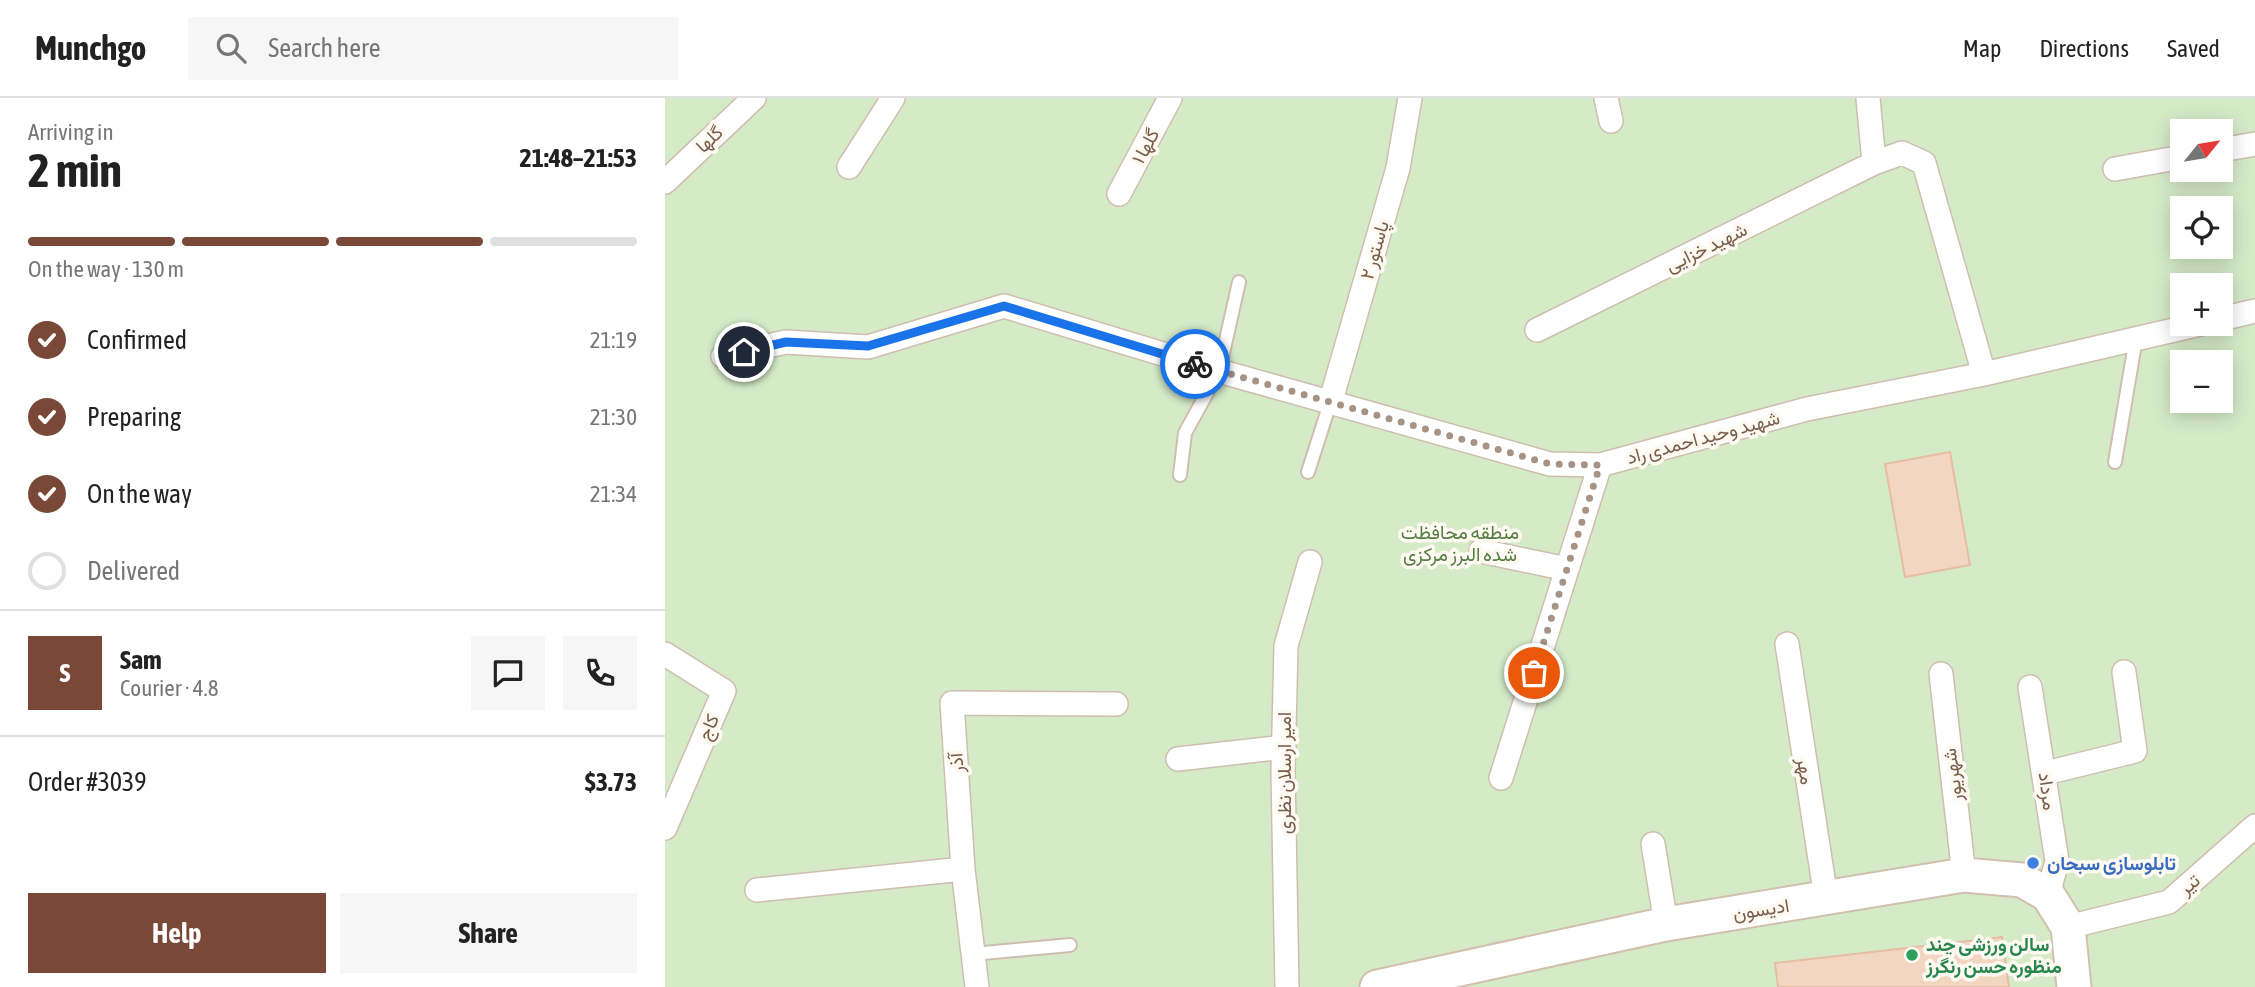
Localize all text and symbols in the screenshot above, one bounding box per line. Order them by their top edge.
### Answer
search box [188,17,678,80]
text: Munchgo [35,29,146,67]
icon: search [212,29,250,67]
text: Search here [268,33,380,63]
text: Map [1963,35,2001,62]
text: Directions [2039,35,2129,62]
text: Saved [2167,35,2220,62]
text: Arriving in [28,119,114,145]
north arrow [2170,119,2233,182]
map controls [2170,119,2233,413]
street label: گلها [691,121,728,158]
street label: گلها ۱ [1127,125,1164,168]
text: 21:48–21:53 [520,143,637,173]
text: 2 min [28,144,122,197]
button: locate [2170,196,2233,259]
street label: پاستور ۲ [1355,218,1396,283]
street label: شهید خزایی [1662,218,1751,277]
text: On the way · 130 m [28,256,184,282]
button: + [2170,273,2233,336]
icon: check [28,321,66,359]
pin [714,322,774,382]
text: Confirmed [87,325,187,355]
text: 21:19 [590,327,637,353]
courier [1160,329,1230,399]
icon: home [725,333,763,371]
icon: bike [1176,345,1214,383]
button: − [2170,350,2233,413]
icon: check [28,398,66,436]
text: Preparing [87,402,181,432]
text: 21:30 [590,404,637,430]
street label: شهید وحید احمدی راد [1624,406,1782,469]
icon: check [28,475,66,513]
text: On the way [87,479,192,509]
text: 21:34 [590,481,637,507]
park label: منطقه محافظت شده البرز مرکزی [1401,521,1519,566]
text: Delivered [87,556,180,586]
button: chat [471,636,545,710]
button: phone [563,636,637,710]
pin [1504,643,1564,703]
text: Sam [120,645,162,675]
icon: bag [1515,654,1553,692]
text: S [60,658,70,688]
text: Courier · 4.8 [120,675,219,701]
street label: کاج [693,711,725,744]
street label: امیر ارسلان نظری [1273,712,1296,834]
street label: شهریور [1938,747,1967,804]
street label: آذر [944,751,969,775]
street label: مهر [1792,755,1819,786]
text: Order #3039 [28,767,147,797]
text: $3.73 [585,767,637,797]
street label: مرداد [2033,770,2062,812]
place label: تابلوسازی سبحان [2047,852,2176,876]
marker: تابلوسازی سبحان [2025,855,2041,871]
street label: تیر [2173,869,2205,901]
button: Help [28,893,326,973]
button: Share [340,893,637,973]
street label: ادیسون [1731,894,1791,925]
place label: سالن ورزشی چند منظوره حسن رنگرز [1925,933,2062,979]
marker: سالن ورزشی چند منظوره حسن رنگرز [1904,947,1920,963]

